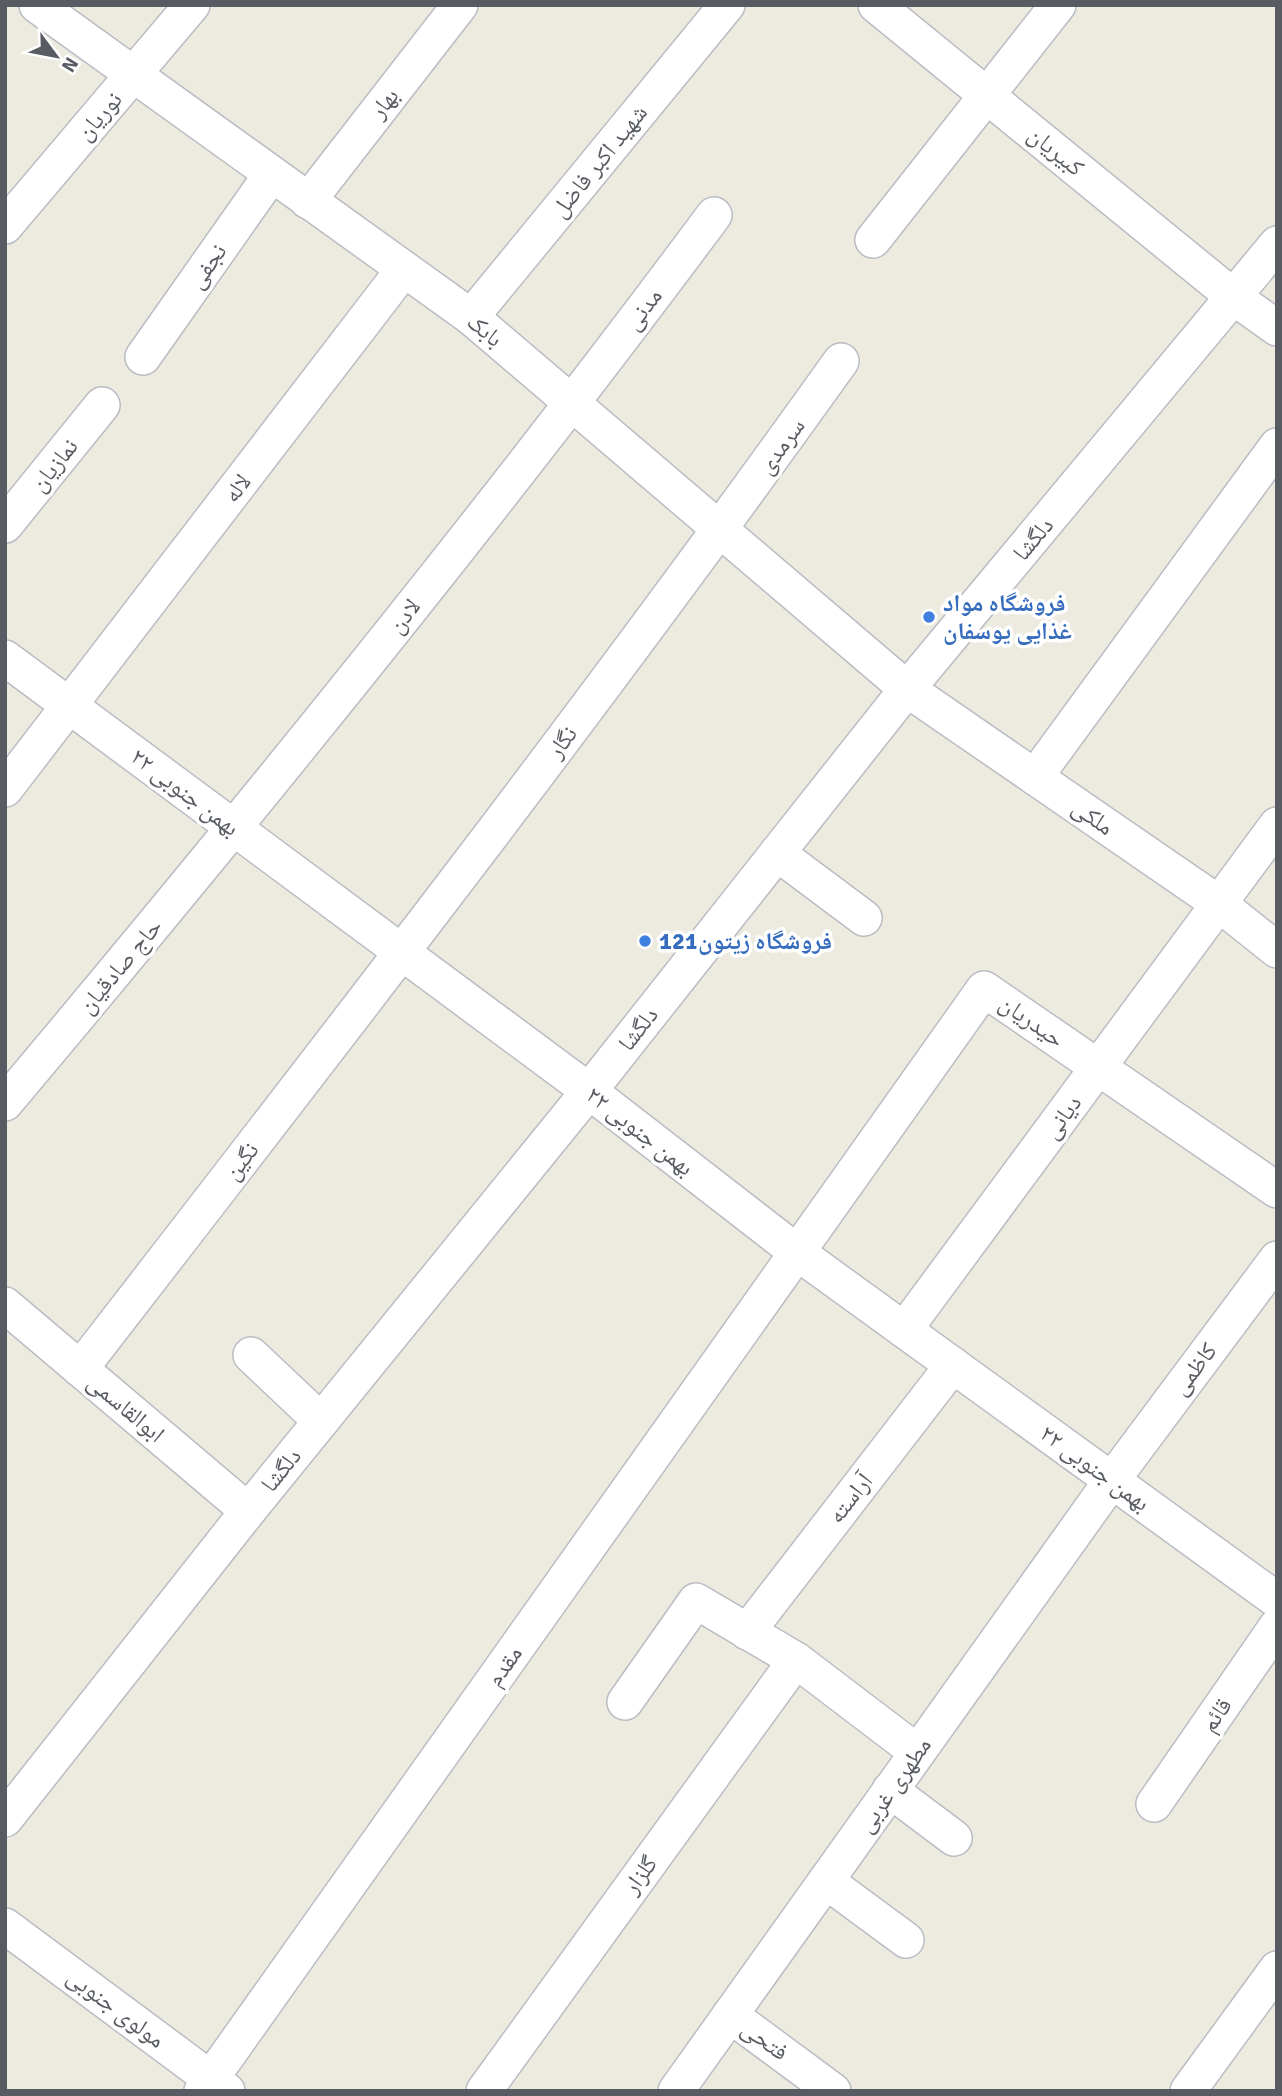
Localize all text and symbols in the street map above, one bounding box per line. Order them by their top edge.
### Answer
north arrow [21,21,91,91]
text: N [56,53,83,76]
street label: بهار [362,82,405,125]
street label: نوریان [69,85,129,147]
street label: شهید اکبر فاضل [544,98,654,224]
street label: کبیریان [1022,119,1090,183]
street label: نجفی [181,238,233,294]
street label: مدنی [617,282,669,336]
street label: بابک [461,306,509,354]
street label: سرمدی [750,412,812,480]
street label: نمازیان [23,432,85,498]
street label: لاله [216,468,258,508]
street label: دلگشا [1006,511,1060,567]
place label: فروشگاه مواد غذایی یوسفان [943,588,1072,646]
street label: لادن [381,592,427,640]
marker: فروشگاه مواد غذایی یوسفان [921,609,937,625]
street label: نگار [540,720,584,765]
street label: ۲۲ بهمن جنوبی [125,741,245,843]
street label: ملکی [1066,792,1120,842]
street label: حاج صادقیان [71,912,169,1020]
place label: فروشگاه زیتون121 [659,926,832,956]
marker: فروشگاه زیتون121 [637,933,653,949]
street label: حیدریان [994,988,1070,1054]
street label: دلگشا [611,1001,665,1057]
street label: ۲۲ بهمن جنوبی [580,1080,700,1182]
street label: دیانی [1036,1089,1088,1145]
street label: نگین [217,1136,265,1186]
street label: کاظمی [1164,1337,1224,1401]
street label: ابوالقاسمی [81,1367,171,1449]
street label: ۲۲ بهمن جنوبی [1034,1418,1156,1518]
street label: دلگشا [254,1442,308,1498]
street label: آراسته [821,1466,880,1529]
street label: مقدم [479,1640,530,1693]
street label: قائم [1194,1692,1239,1739]
street label: مطهری غربی [850,1731,938,1839]
street label: گلزار [615,1850,664,1901]
street label: مولوی جنوبی [61,1961,171,2055]
street label: فتحی [735,2013,795,2067]

